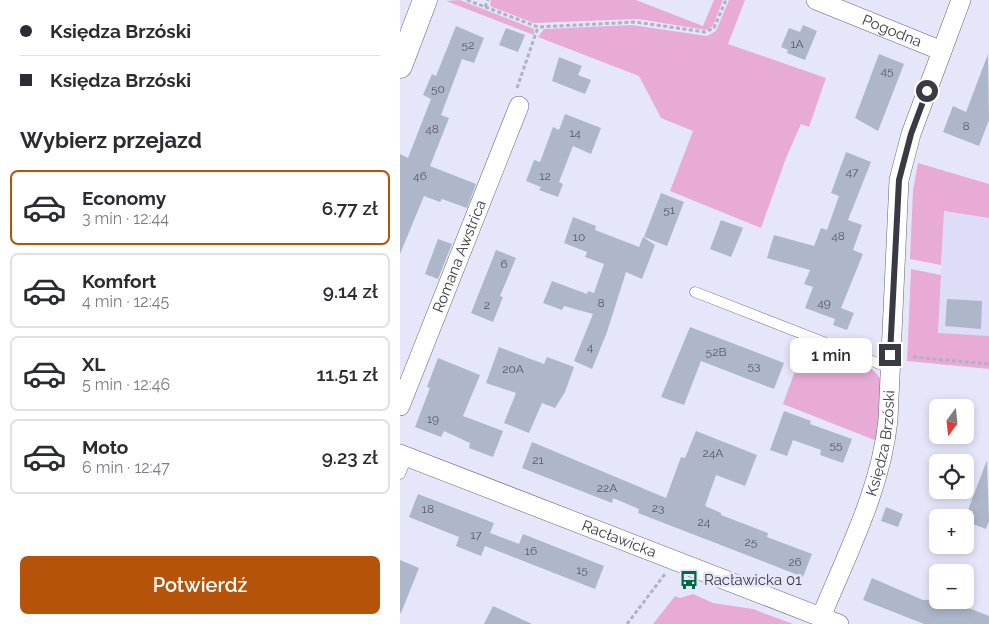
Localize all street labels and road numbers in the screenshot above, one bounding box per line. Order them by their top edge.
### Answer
street label: Pogodna [860,11,924,51]
street label: Romana Awstrica [429,197,490,315]
street label: Księdza Brzóski [862,390,898,498]
street label: Racławicka [579,516,659,561]

